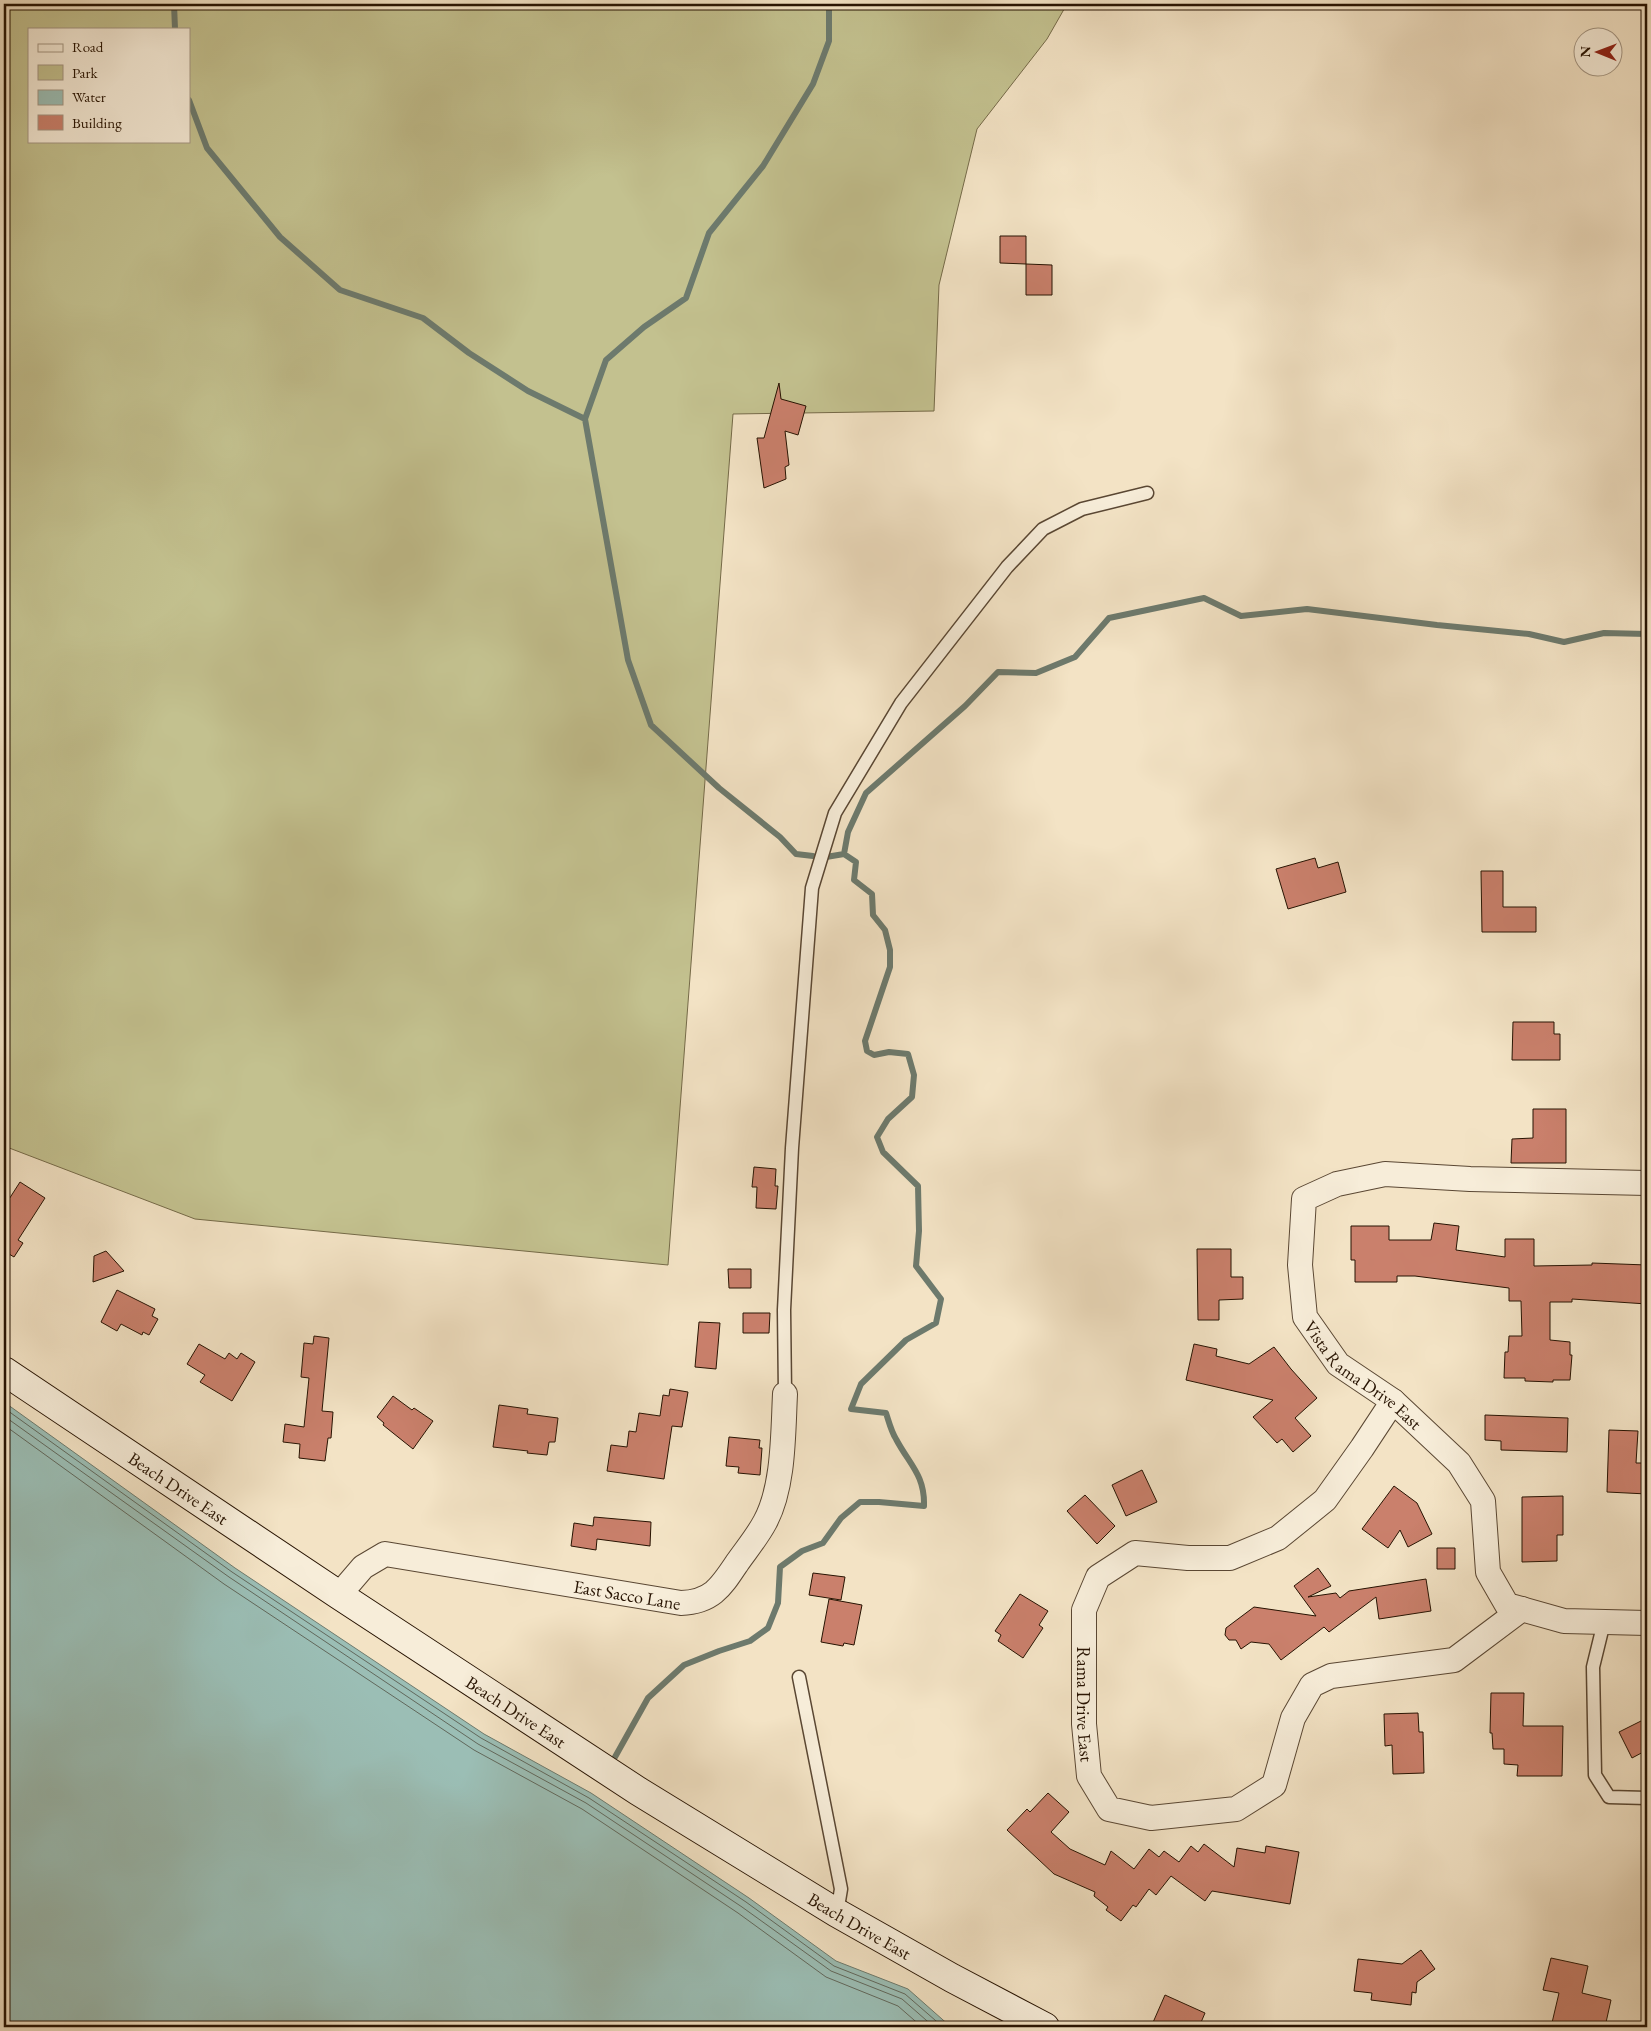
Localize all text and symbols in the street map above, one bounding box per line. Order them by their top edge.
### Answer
legend [28,28,190,142]
north arrow [1574,28,1624,78]
text: Road [72,37,104,56]
text: N [1576,45,1594,58]
text: Park [72,63,99,82]
text: Water [72,87,106,106]
text: Building [72,113,122,132]
street label: Vista Rama Drive East [1299,1316,1428,1434]
street label: Beach Drive East [124,1446,233,1530]
street label: East Sacco Lane [572,1574,683,1614]
street label: Rama Drive East [1072,1647,1099,1763]
street label: Beach Drive East [462,1670,571,1753]
street label: Beach Drive East [804,1887,916,1964]

